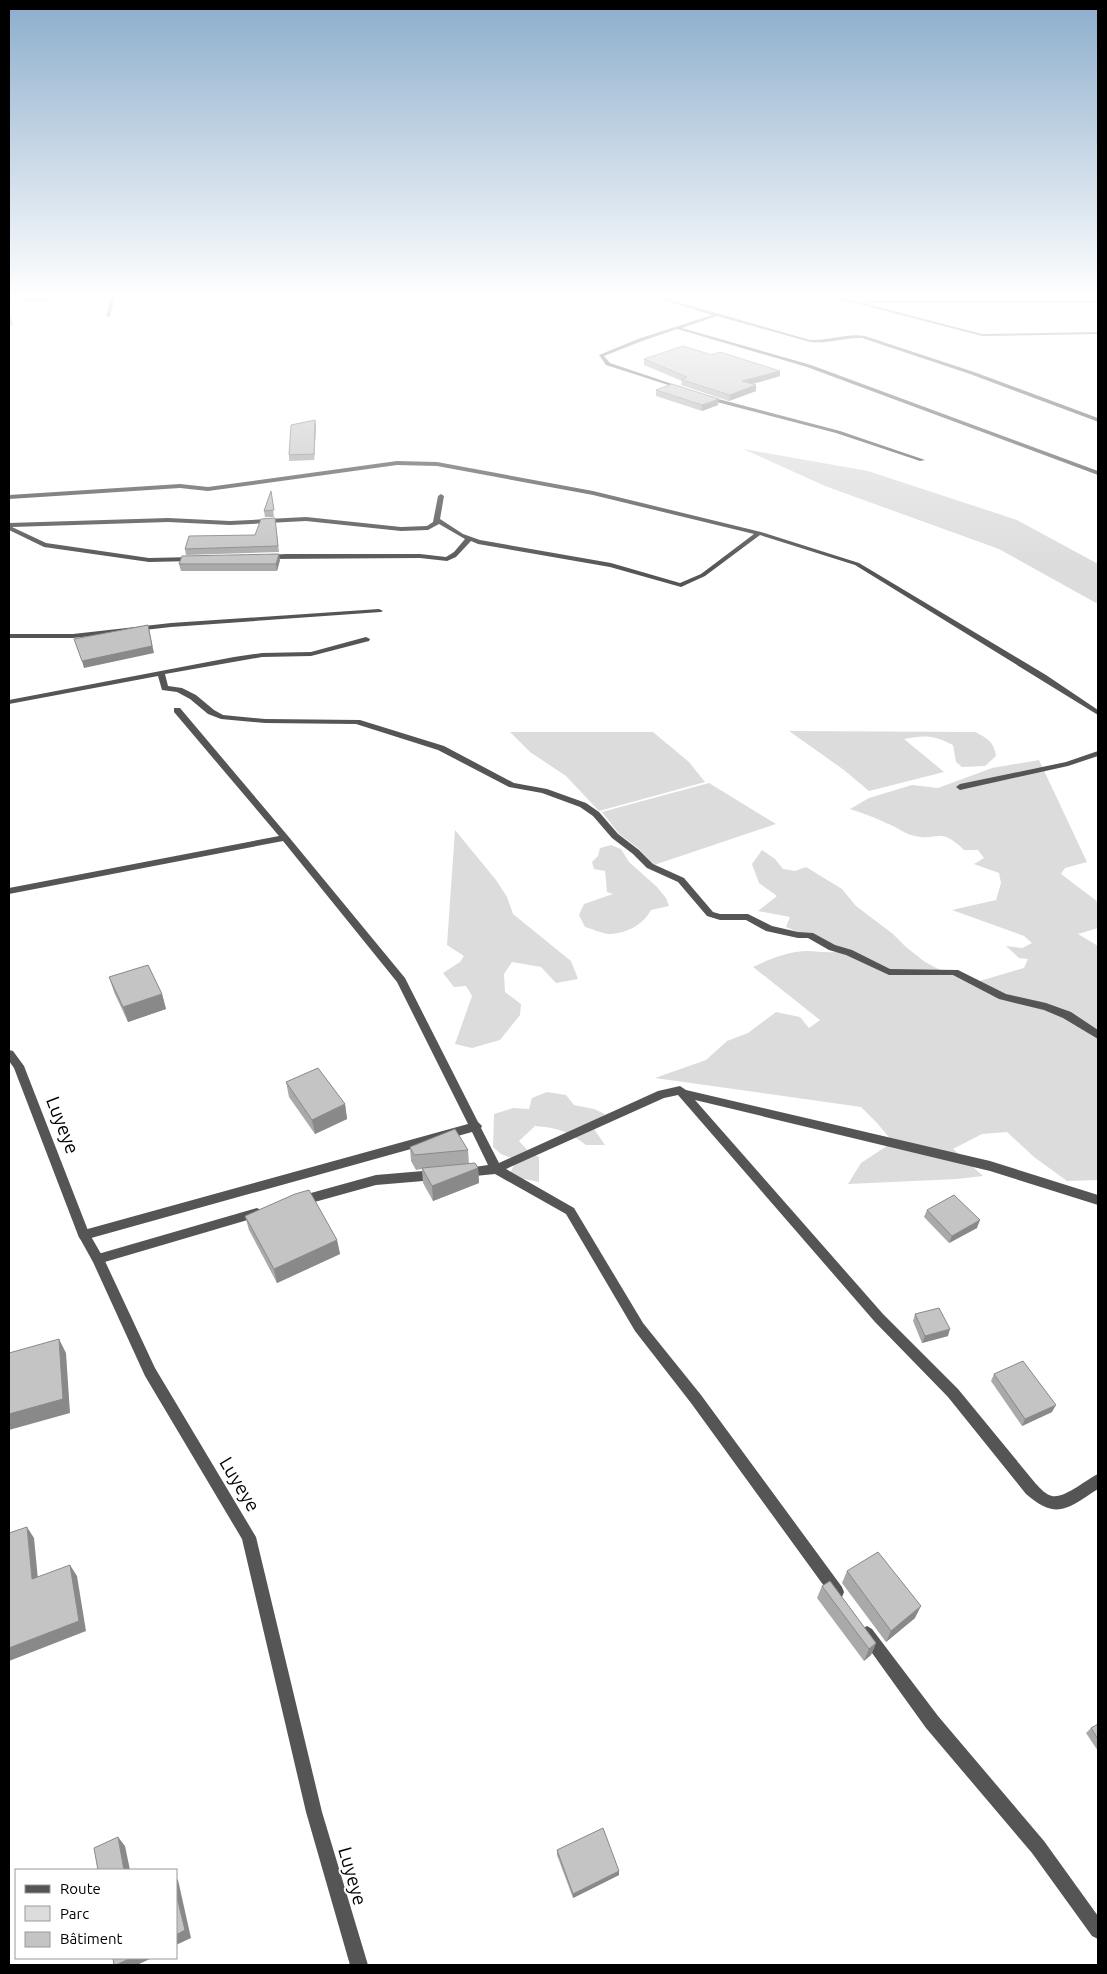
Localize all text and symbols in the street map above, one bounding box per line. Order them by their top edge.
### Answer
street label: Luyeye [42,1093,84,1157]
street label: Luyeye [215,1453,265,1515]
street label: Luyeye [334,1844,372,1908]
legend [15,1869,178,1959]
text: Route [60,1880,101,1897]
text: Parc [60,1905,89,1922]
text: Bâtiment [60,1930,123,1947]

